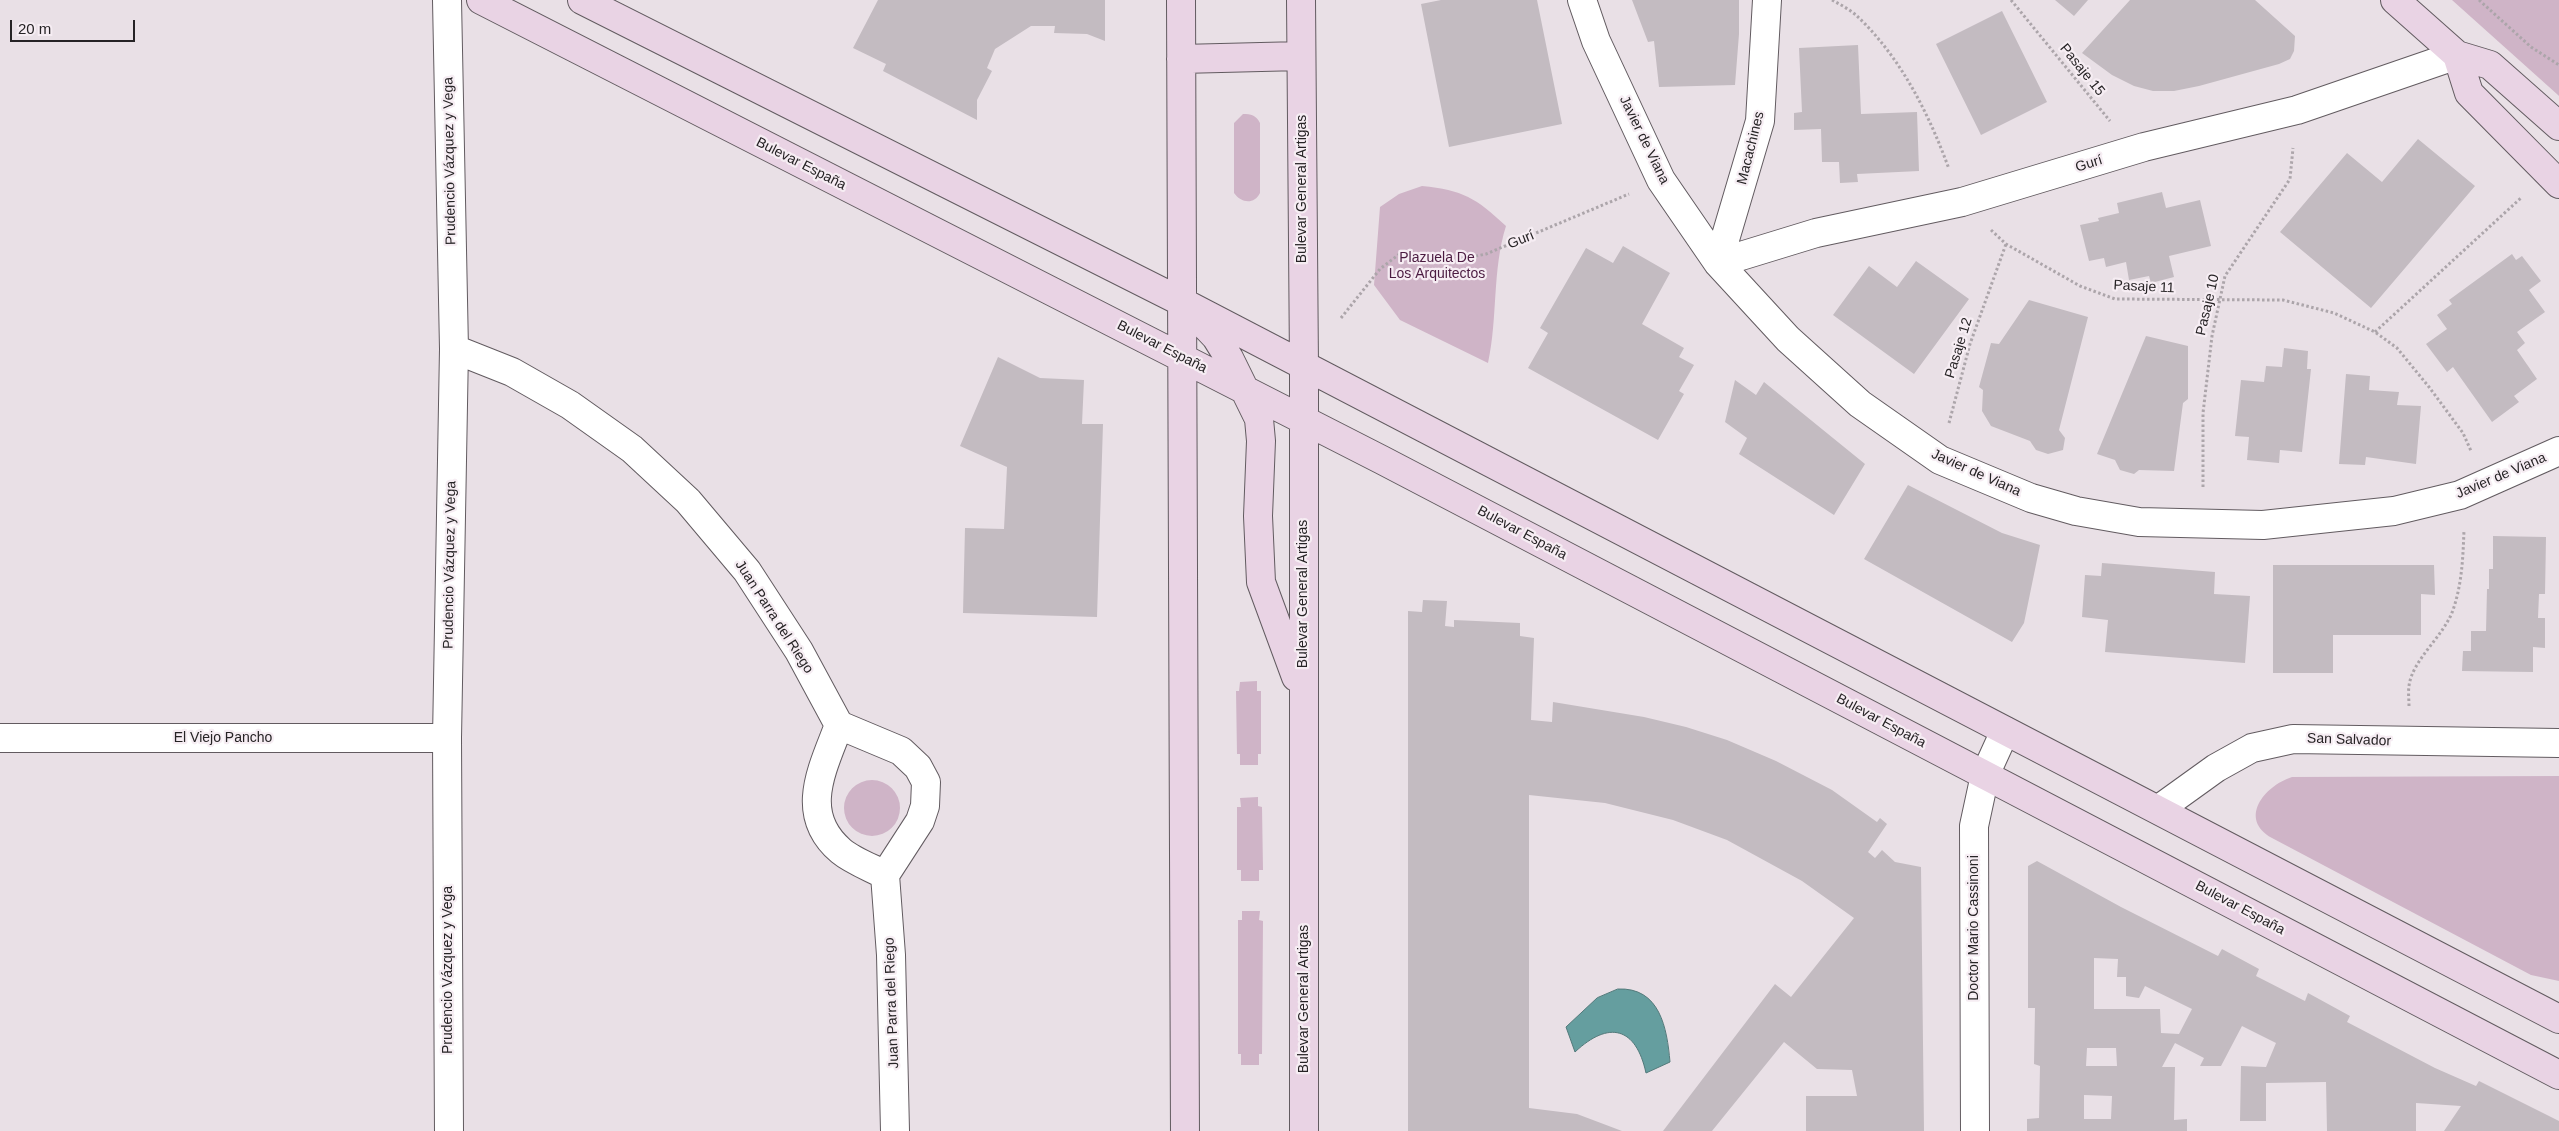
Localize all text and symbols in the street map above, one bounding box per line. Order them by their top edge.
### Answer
scale bar [12,10,138,42]
text: 20 m [18,20,51,37]
street label: Pasaje 15 [2056,41,2108,99]
street label: Prudencio Vázquez y Vega [440,77,460,245]
street label: Javier de Viana [1615,93,1673,187]
street label: Macachines [1734,110,1768,186]
street label: Bulevar General Artigas [1294,115,1310,263]
street label: Bulevar España [753,134,849,194]
street label: Gurí [2074,152,2104,176]
street label: Gurí [1505,227,1537,253]
park label: Plazuela De Los Arquitectos [1389,250,1485,282]
street label: Pasaje 10 [2193,273,2223,337]
street label: Pasaje 11 [2113,277,2175,297]
street label: Pasaje 12 [1942,316,1976,380]
street label: Bulevar España [1114,317,1210,377]
street label: Javier de Viana [1929,446,2023,500]
street label: Javier de Viana [2453,449,2549,503]
street label: Prudencio Vázquez y Vega [440,481,460,649]
street label: Bulevar España [1474,502,1570,564]
street label: Bulevar General Artigas [1295,520,1311,668]
street label: Juan Parra del Riego [731,557,817,677]
street label: Bulevar España [1833,690,1929,752]
street label: El Viejo Pancho [174,730,272,746]
street label: San Salvador [2307,730,2391,750]
street label: Doctor Mario Cassinoni [1966,855,1982,1001]
street label: Bulevar España [2192,877,2288,939]
street label: Prudencio Vázquez y Vega [440,886,456,1054]
street label: Bulevar General Artigas [1296,925,1312,1073]
street label: Juan Parra del Riego [881,937,903,1069]

